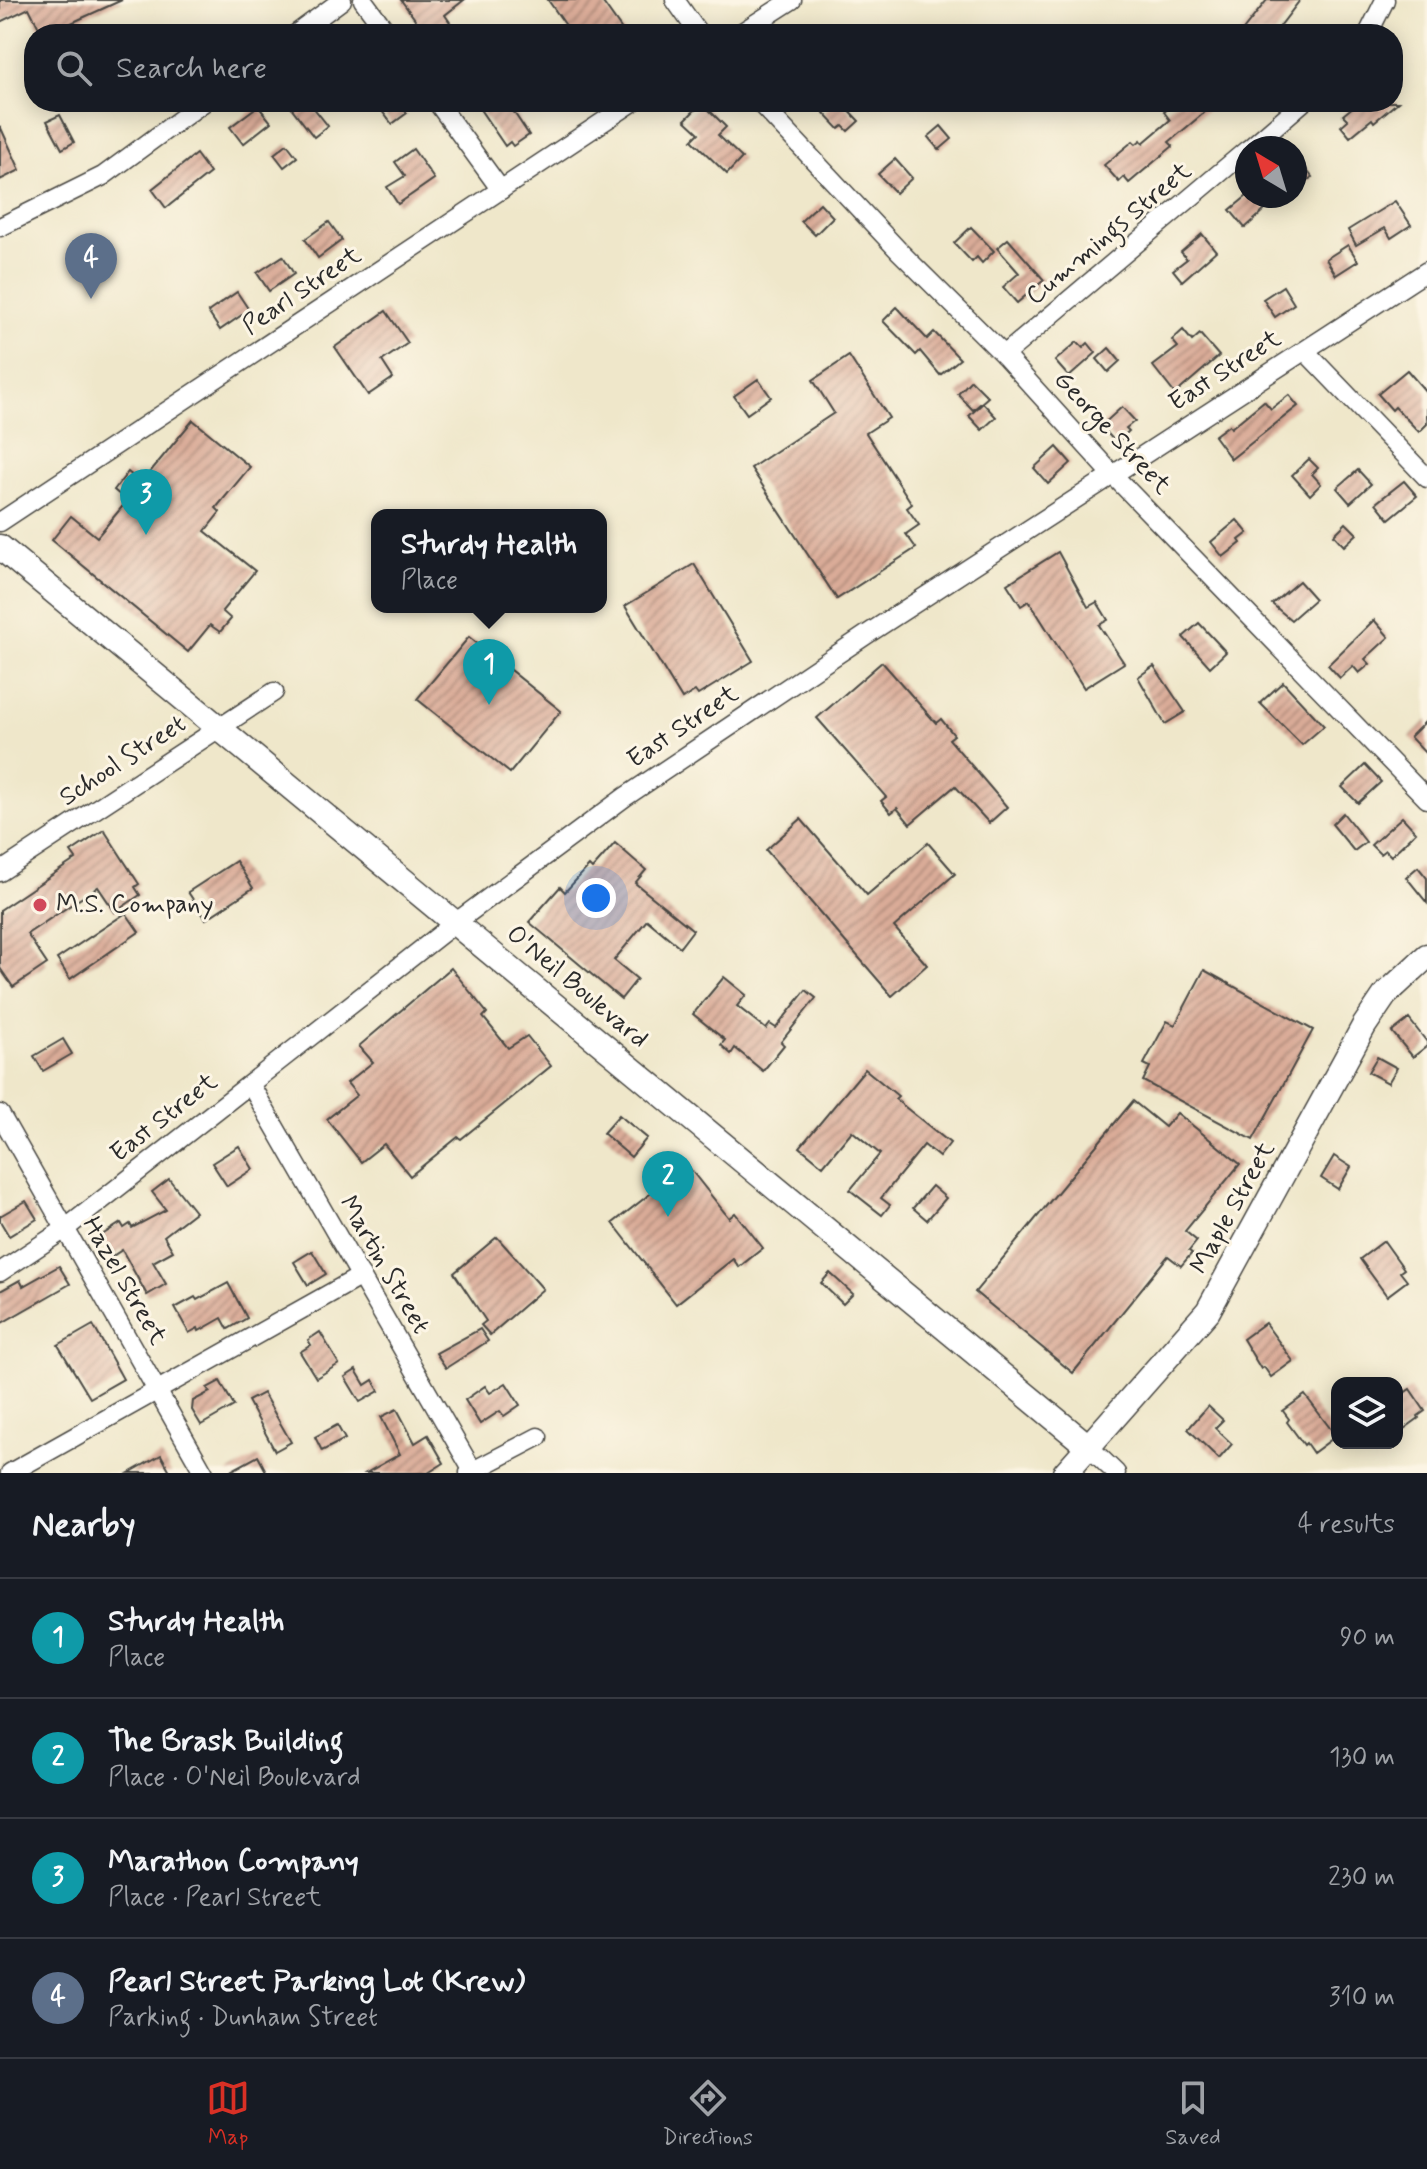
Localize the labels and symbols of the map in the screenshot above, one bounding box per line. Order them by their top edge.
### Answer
north arrow [1235,136,1307,208]
street label: Cummings Street [1019,155,1201,316]
pin: 4 [65,233,117,299]
street label: Pearl Street [236,239,368,343]
street label: East Street [1162,322,1288,420]
street label: George Street [1044,364,1178,504]
pin: 3 [120,469,172,535]
pin: 1 [463,639,515,705]
street label: East Street [621,677,745,777]
street label: School Street [53,707,193,815]
your location [576,878,616,918]
place label: M.S. Company [56,888,214,922]
marker: M.S. Company [31,896,49,914]
street label: O'Neil Boulevard [499,918,655,1056]
street label: East Street [103,1065,225,1171]
street label: Maple Street [1183,1136,1283,1280]
pin: 2 [642,1151,694,1217]
street label: Martin Street [331,1190,437,1340]
street label: Hazel Street [74,1211,174,1351]

